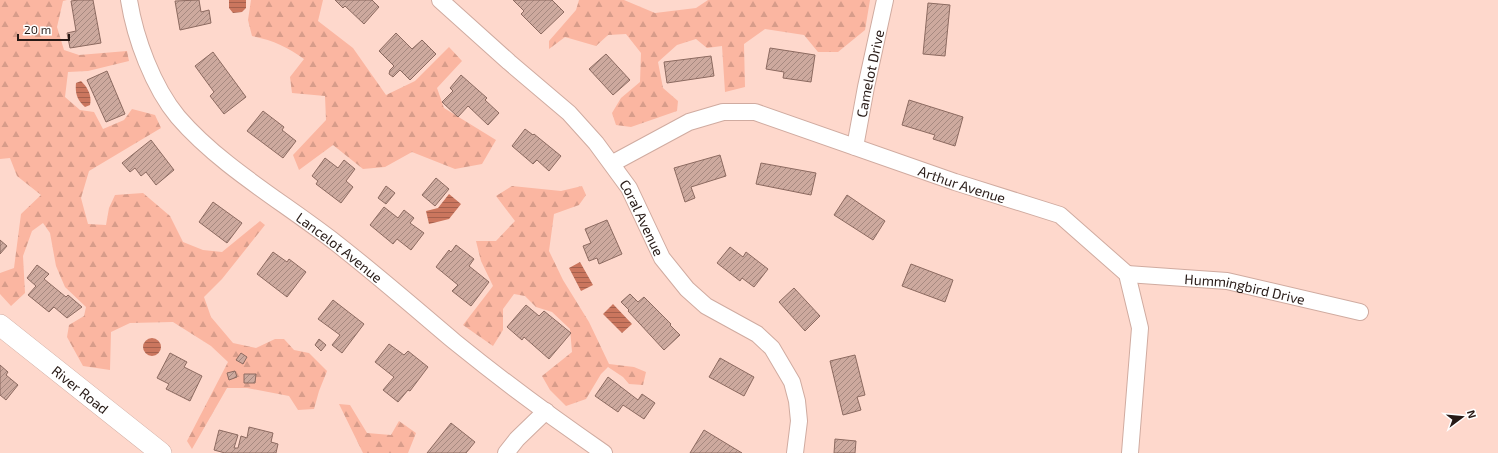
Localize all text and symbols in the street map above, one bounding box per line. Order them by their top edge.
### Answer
scale bar [18,16,69,42]
text: 20 m [24,22,51,36]
street label: Camelot Drive [852,28,887,119]
street label: Arthur Avenue [916,161,1008,206]
street label: Coral Avenue [617,176,668,258]
street label: Lancelot Avenue [293,208,386,286]
street label: Hummingbird Drive [1184,270,1307,307]
street label: River Road [49,361,112,417]
north arrow [1442,397,1482,437]
text: N [1465,408,1479,420]

